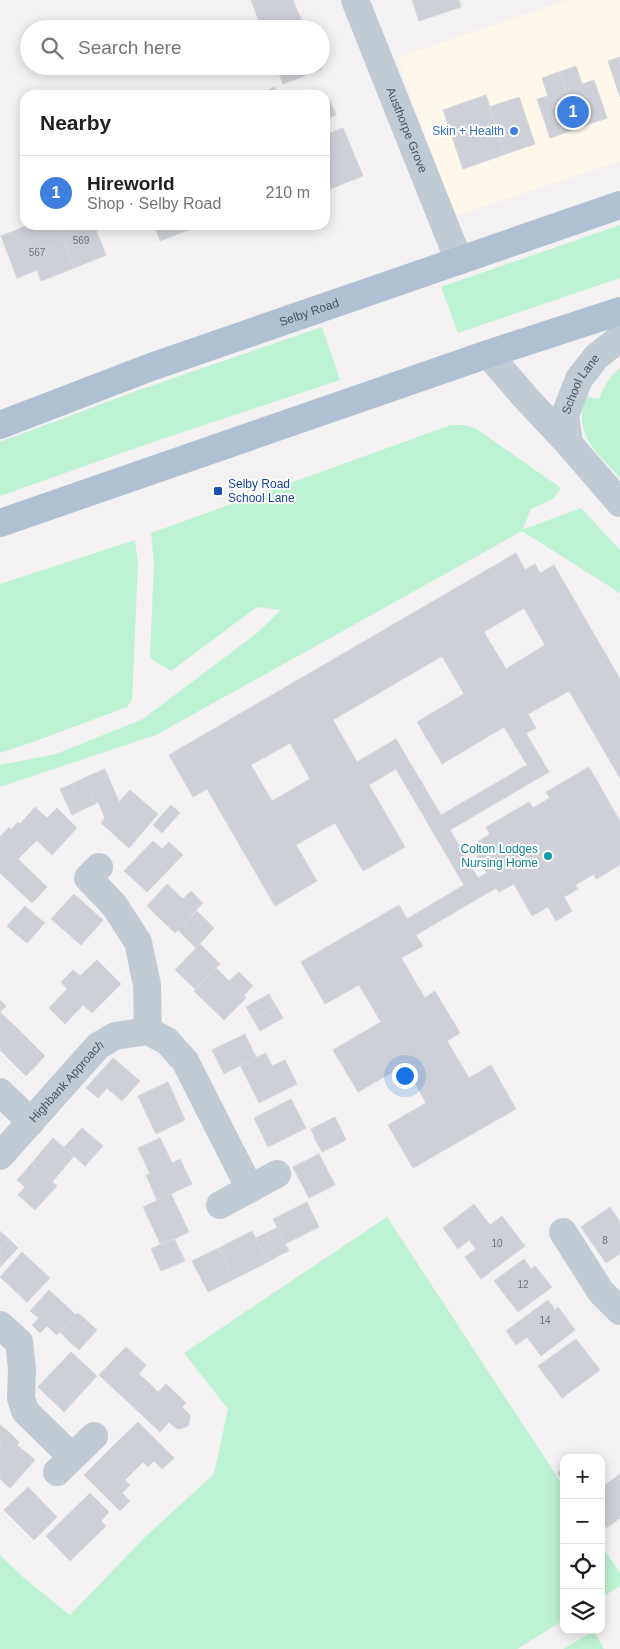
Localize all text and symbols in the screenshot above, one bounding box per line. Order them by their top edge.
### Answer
search box [20,20,330,75]
icon: search [38,34,66,62]
text: Search here [78,37,182,58]
street label: Austhorpe Grove [384,85,430,175]
pin: 1 [557,93,589,131]
text: Nearby [40,111,111,134]
place label: Skin + Health [432,124,504,138]
marker: Skin + Health [508,125,520,137]
text: Hireworld [87,173,175,194]
text: 1 [52,184,60,201]
text: 210 m [266,184,310,201]
text: Shop · Selby Road [87,195,221,212]
house number: 569 [73,235,90,246]
house number: 567 [29,247,46,258]
street label: Selby Road [277,296,341,329]
street label: School Lane [559,351,603,416]
place label: Selby Road School Lane [228,477,295,505]
marker: Selby Road School Lane [212,485,224,497]
place label: Colton Lodges Nursing Home [461,842,538,870]
marker: Colton Lodges Nursing Home [542,850,554,862]
street label: Highbank Approach [26,1037,106,1125]
your location [392,1063,418,1089]
house number: 8 [602,1235,608,1246]
house number: 10 [491,1238,503,1249]
house number: 12 [517,1279,529,1290]
house number: 14 [539,1315,551,1326]
map controls [560,1454,605,1634]
button: + [560,1454,605,1499]
button: − [560,1499,605,1544]
button: locate [560,1544,605,1589]
button: layers [560,1589,605,1634]

